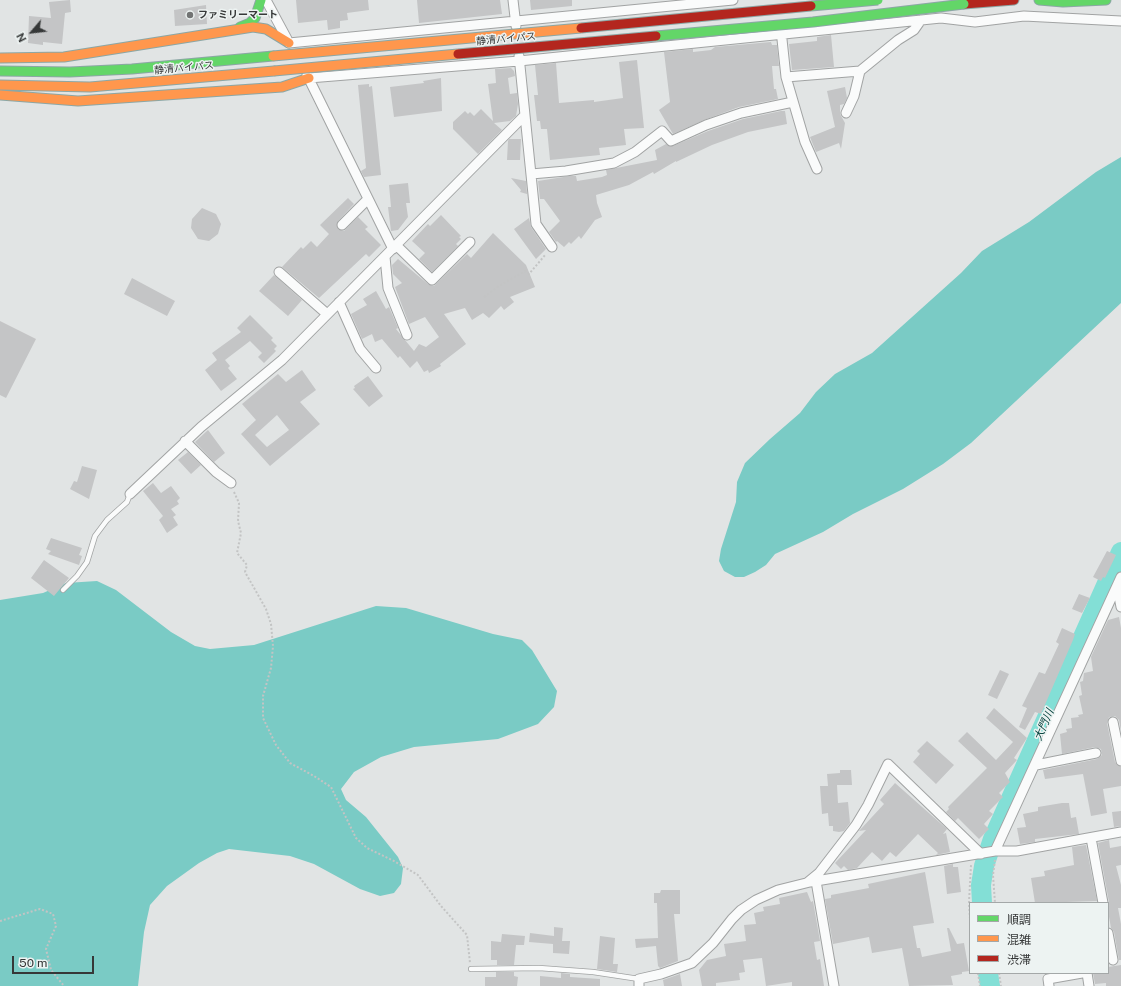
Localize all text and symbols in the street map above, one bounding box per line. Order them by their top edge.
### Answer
place label: ファミリーマート [198,9,278,21]
marker: ファミリーマート [185,10,195,20]
north arrow [12,12,52,52]
street label: 静清バイパス [476,30,536,48]
text: N [14,31,29,44]
street label: 静清バイパス [154,59,214,77]
water label: 大門川 [1031,707,1057,743]
legend [969,902,1109,974]
text: 順調 [1007,913,1031,927]
text: 混雑 [1007,933,1031,947]
scale bar [14,948,96,974]
text: 渋滞 [1007,953,1031,967]
text: 50 m [19,956,47,970]

